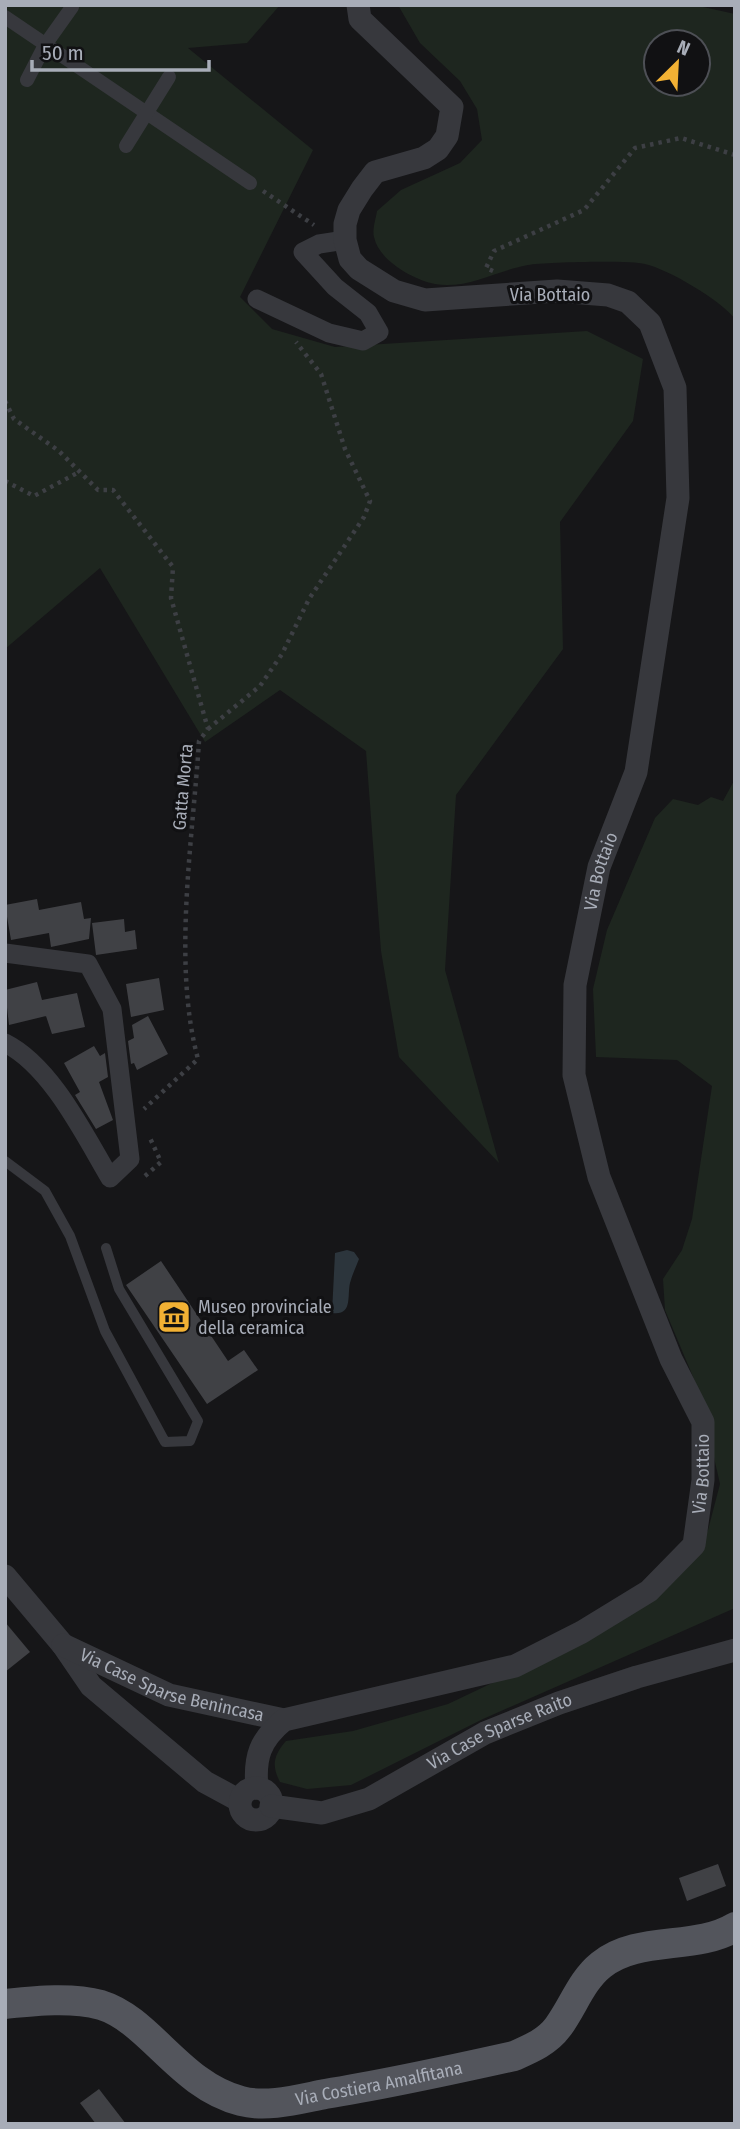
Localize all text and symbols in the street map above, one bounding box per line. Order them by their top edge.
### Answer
scale bar [32,28,208,72]
north arrow [642,28,712,98]
text: N [674,35,694,61]
text: 50 m [42,40,84,66]
street label: Via Bottaio [510,284,590,306]
street label: Gatta Morta [168,743,198,831]
street label: Via Bottaio [579,829,622,912]
place label: Museo provinciale della ceramica [198,1296,332,1339]
museum icon: Museo provinciale della ceramica [155,1298,193,1336]
street label: Via Bottaio [687,1434,714,1515]
street label: Via Case Sparse Benincasa [76,1644,266,1726]
street label: Via Case Sparse Raito [423,1688,575,1775]
street label: Via Costiera Amalfitana [293,2057,465,2111]

